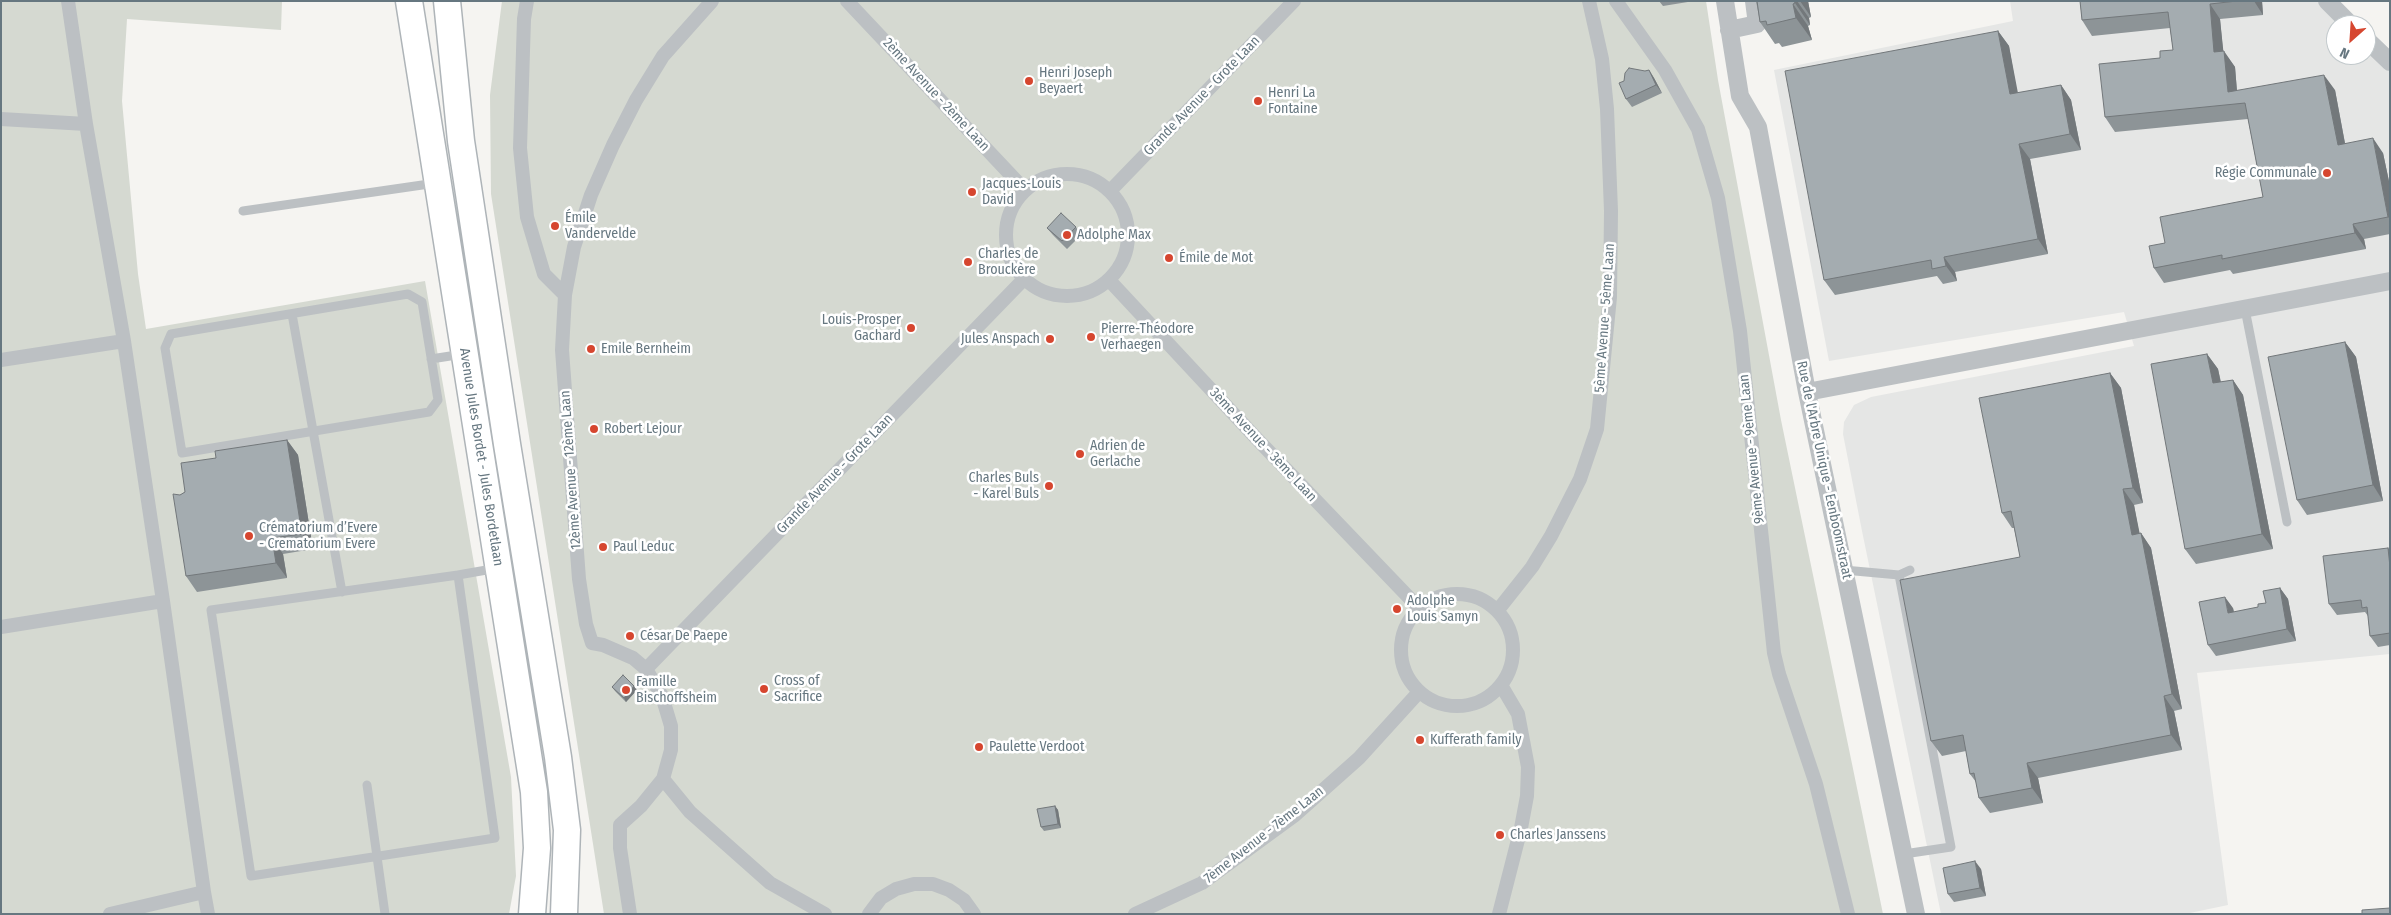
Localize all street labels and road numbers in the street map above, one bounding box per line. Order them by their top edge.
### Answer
street label: Grande Avenue - Grote Laan [1140,33,1264,159]
street label: 2ème Avenue - 2ème Laan [879,35,993,155]
street label: 5ème Avenue - 5ème Laan [1591,243,1619,393]
street label: Avenue Jules Bordet - Jules Bordetlaan [455,347,507,567]
street label: Rue de l'Arbre Unique - Eenboomstraat [1793,359,1855,581]
street label: 9ème Avenue - 9ème Laan [1736,373,1768,525]
street label: 3ème Avenue - 3ème Laan [1206,385,1320,505]
street label: 12ème Avenue - 12ème Laan [557,390,585,550]
street label: Grande Avenue - Grote Laan [773,411,897,537]
street label: 7ème Avenue - 7ème Laan [1201,783,1327,887]

